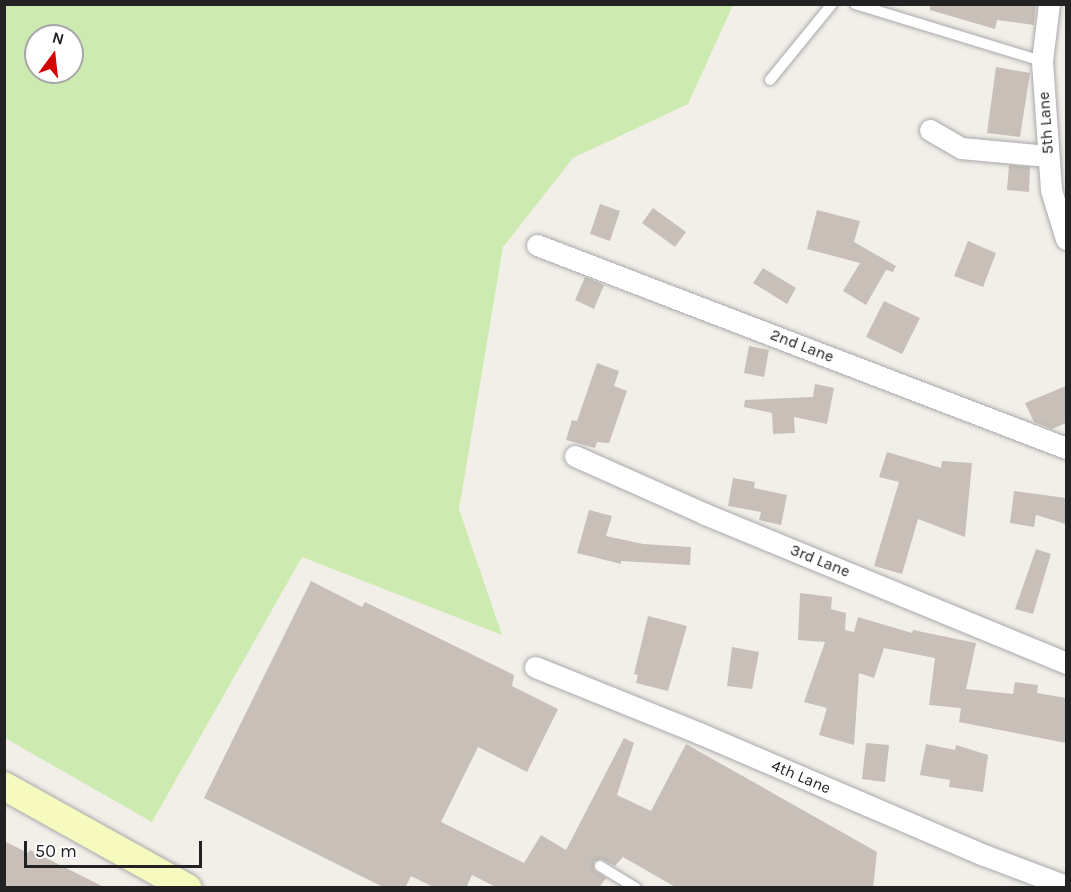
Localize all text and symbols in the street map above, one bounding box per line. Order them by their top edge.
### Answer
north arrow [24,24,84,84]
text: N [50,27,66,49]
street label: 5th Lane [1034,91,1058,155]
street label: 2nd Lane [768,325,836,367]
street label: 3rd Lane [787,540,853,582]
street label: 4th Lane [768,756,834,798]
scale bar [27,829,206,867]
text: 50 m [35,840,77,862]

